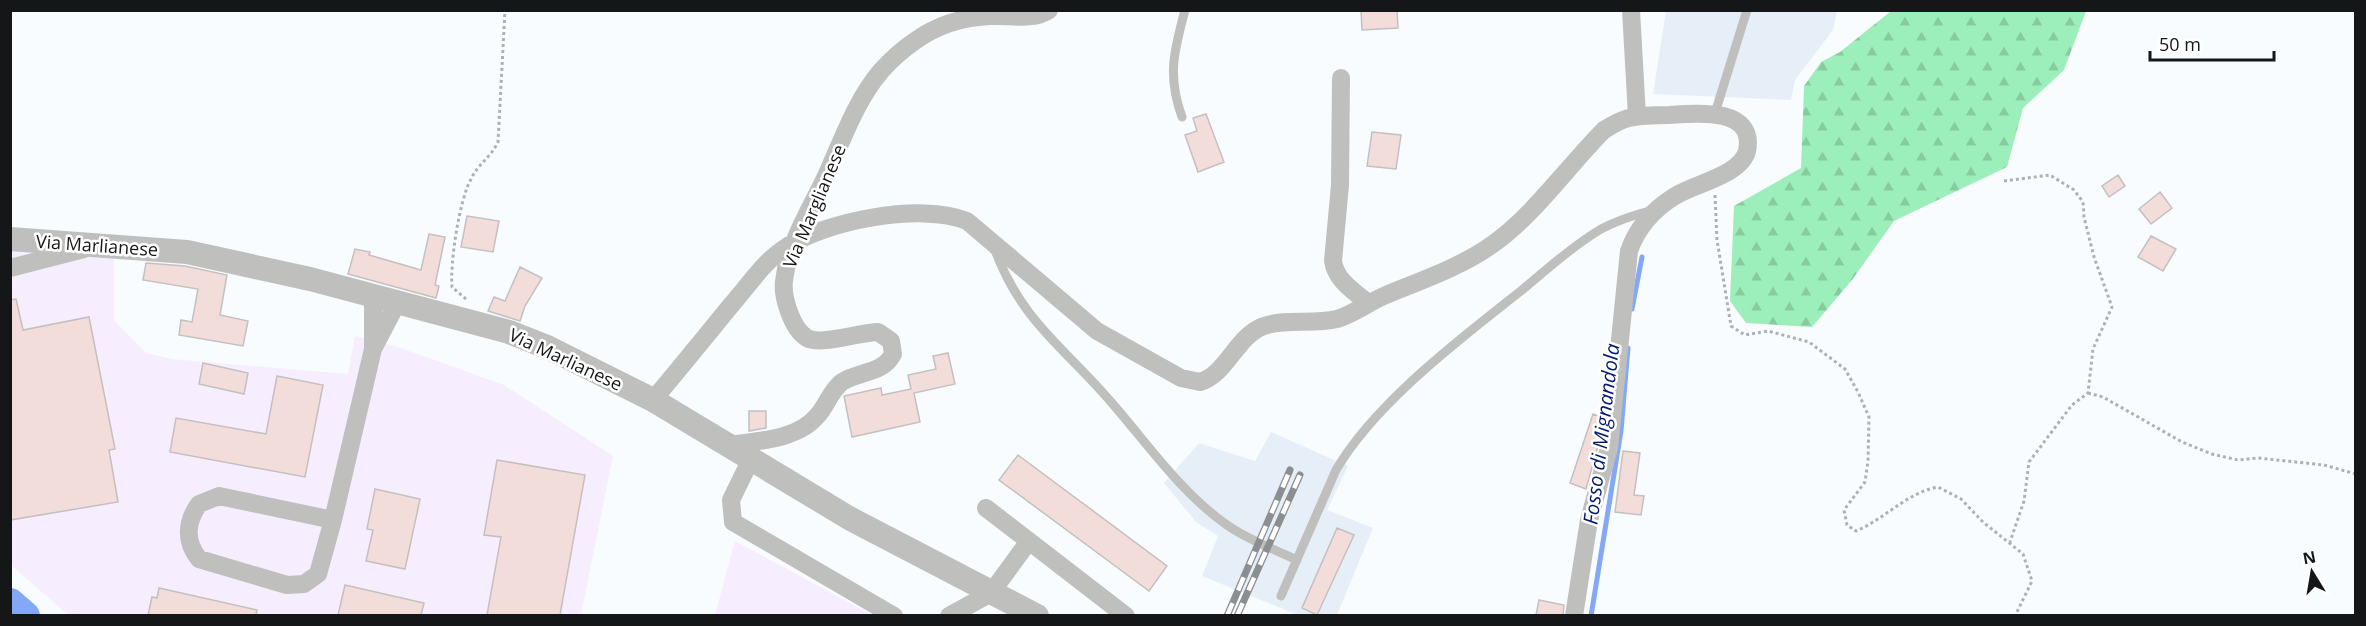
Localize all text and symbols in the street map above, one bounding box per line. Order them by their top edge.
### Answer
scale bar [2150,24,2274,62]
text: 50 m [2159,32,2201,56]
street label: Via Marglianese [777,140,851,272]
street label: Via Marlianese [35,229,159,261]
street label: Via Marlianese [505,322,627,396]
water label: Fosso di Mignandola [1577,342,1625,526]
north arrow [2282,542,2342,602]
text: N [2301,545,2318,569]

